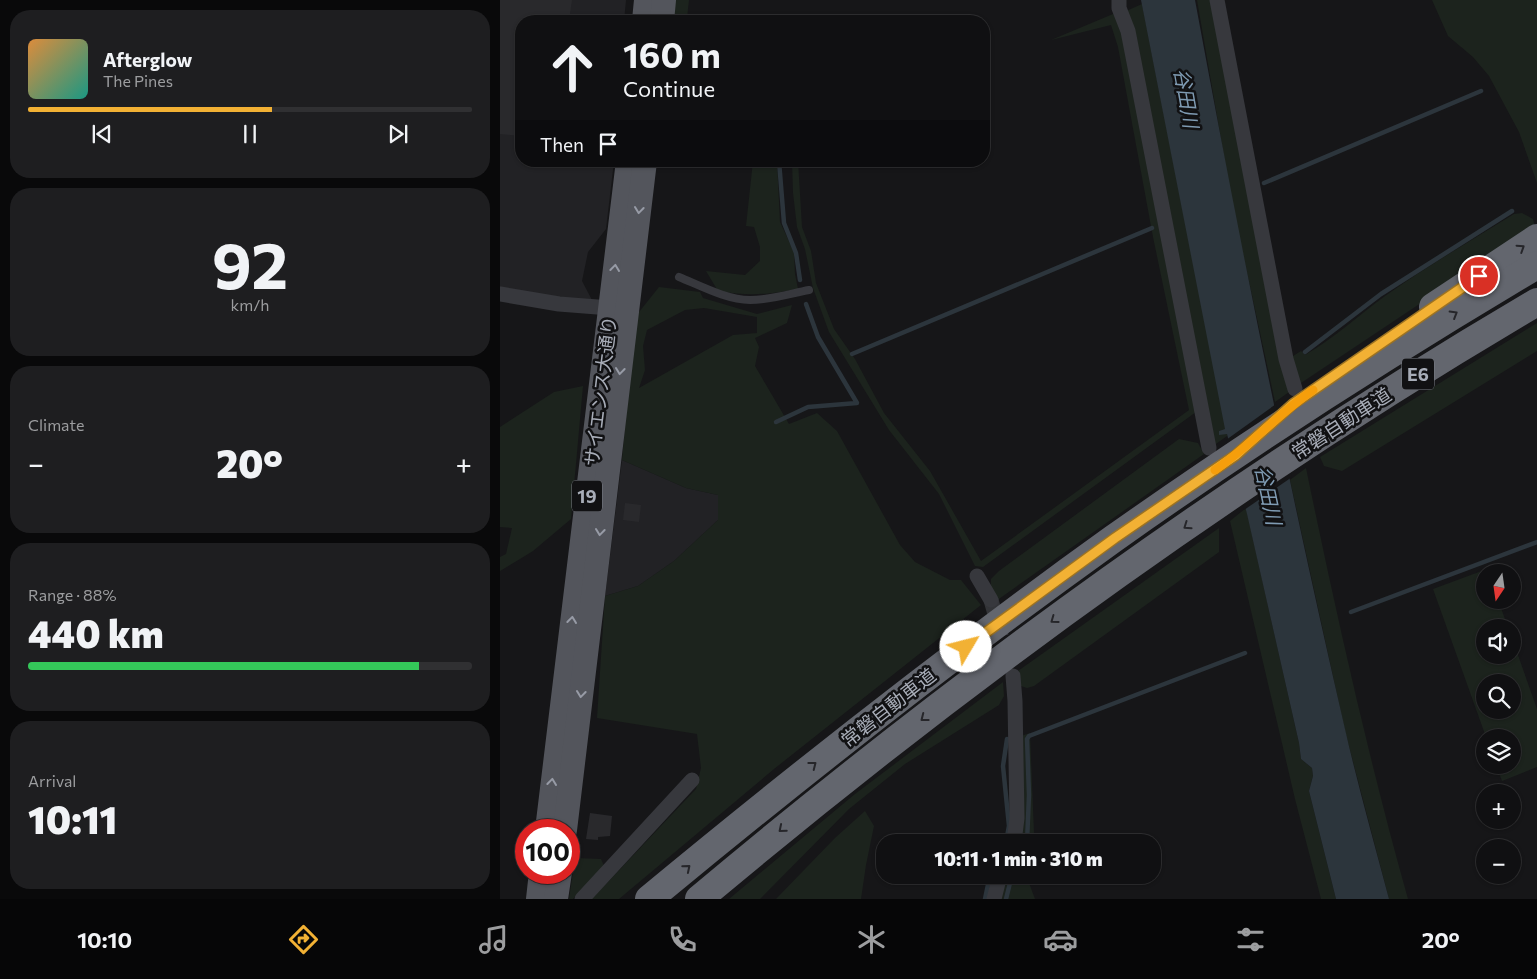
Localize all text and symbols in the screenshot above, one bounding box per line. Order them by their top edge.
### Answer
text: 160 m [623,32,721,75]
icon: ahead [540,35,605,100]
text: Afterglow [103,48,192,71]
water label: 谷田川 [1170,66,1204,132]
text: The Pines [103,71,173,90]
text: Continue [623,75,715,102]
icon: previous [88,120,116,148]
icon: pause [236,120,264,148]
icon: next [384,120,412,148]
icon: arrive [594,130,622,158]
text: Then [540,133,584,156]
one-way arrow [634,206,645,214]
text: 92 [212,223,288,302]
one-way arrow [1515,245,1525,254]
pin [1458,255,1500,297]
icon: arrive [1465,262,1493,290]
one-way arrow [609,264,620,272]
text: km/h [231,295,269,314]
one-way arrow [1448,311,1457,321]
street label: サイエンス大通り [579,314,621,468]
road number: E6 [1402,358,1434,389]
one-way arrow [615,367,626,375]
street label: 常磐自動車道 [1287,382,1395,464]
text: Climate [28,415,84,434]
text: 20° [216,439,283,486]
text: − [28,446,44,480]
text: + [456,446,472,480]
water label: 谷田川 [1251,463,1287,529]
road number: 19 [572,481,602,512]
one-way arrow [1183,520,1192,529]
one-way arrow [595,529,606,537]
north arrow [1476,564,1521,609]
map controls [1476,564,1521,884]
text: Range · 88% [28,585,117,604]
text: 440 km [28,609,164,656]
one-way arrow [1050,614,1060,623]
one-way arrow [566,616,577,624]
button: sound [1476,619,1521,664]
position arrow [939,620,991,672]
street label: 常磐自動車道 [836,663,940,751]
button: search [1476,674,1521,719]
one-way arrow [576,690,587,698]
one-way arrow [921,712,930,720]
button: layers [1476,729,1521,774]
one-way arrow [807,763,816,771]
text: Arrival [28,771,76,790]
one-way arrow [547,777,557,786]
button: + [1476,784,1521,829]
text: 10:11 [28,795,117,842]
speed limit sign: 100 [515,819,580,884]
one-way arrow [779,823,788,832]
button: − [1476,839,1521,884]
text: 10:11 · 1 min · 310 m [934,847,1103,870]
one-way arrow [681,865,690,873]
icon: directions [286,922,321,957]
icon: music [476,922,511,957]
icon: phone [665,922,700,957]
icon: climate [854,922,889,957]
icon: car [1043,922,1078,957]
icon: filters [1233,922,1268,957]
text: 10:10 [77,926,132,953]
text: 20° [1422,926,1460,953]

